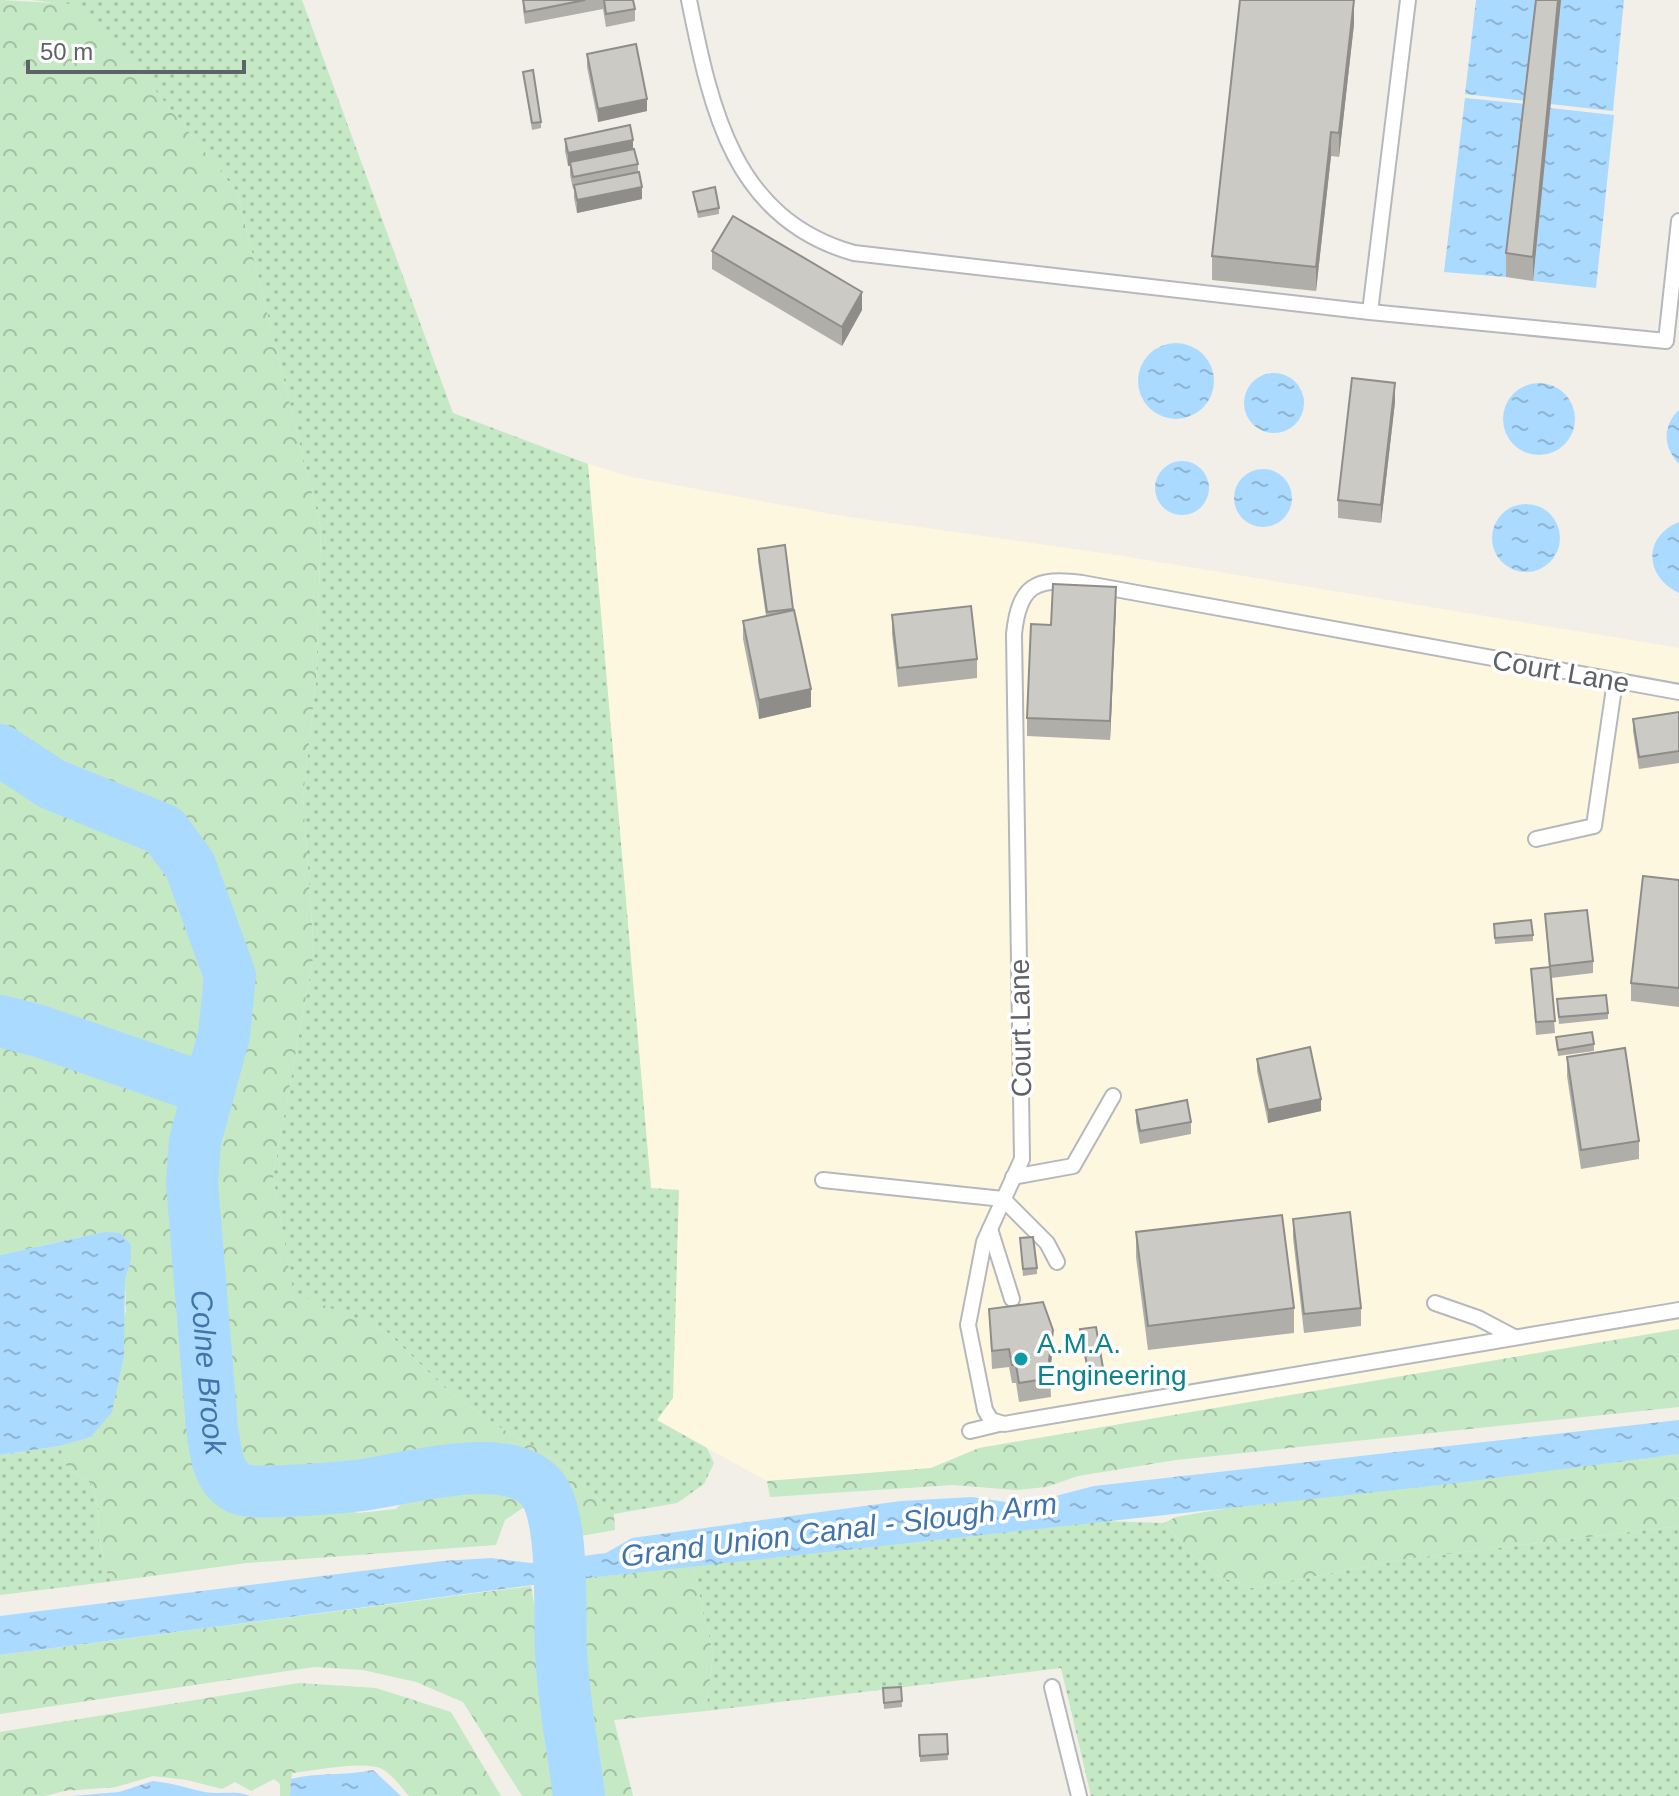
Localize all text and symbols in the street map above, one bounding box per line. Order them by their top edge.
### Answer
scale bar [28,24,244,74]
text: 50 m [40,38,93,65]
street label: Court Lane [1490,644,1632,699]
street label: Court Lane [1004,958,1037,1098]
water label: Colne Brook [185,1289,233,1459]
place label: A.M.A. Engineering [1037,1328,1186,1391]
marker: A.M.A. Engineering [1012,1350,1030,1368]
water label: Grand Union Canal - Slough Arm [619,1486,1059,1573]

